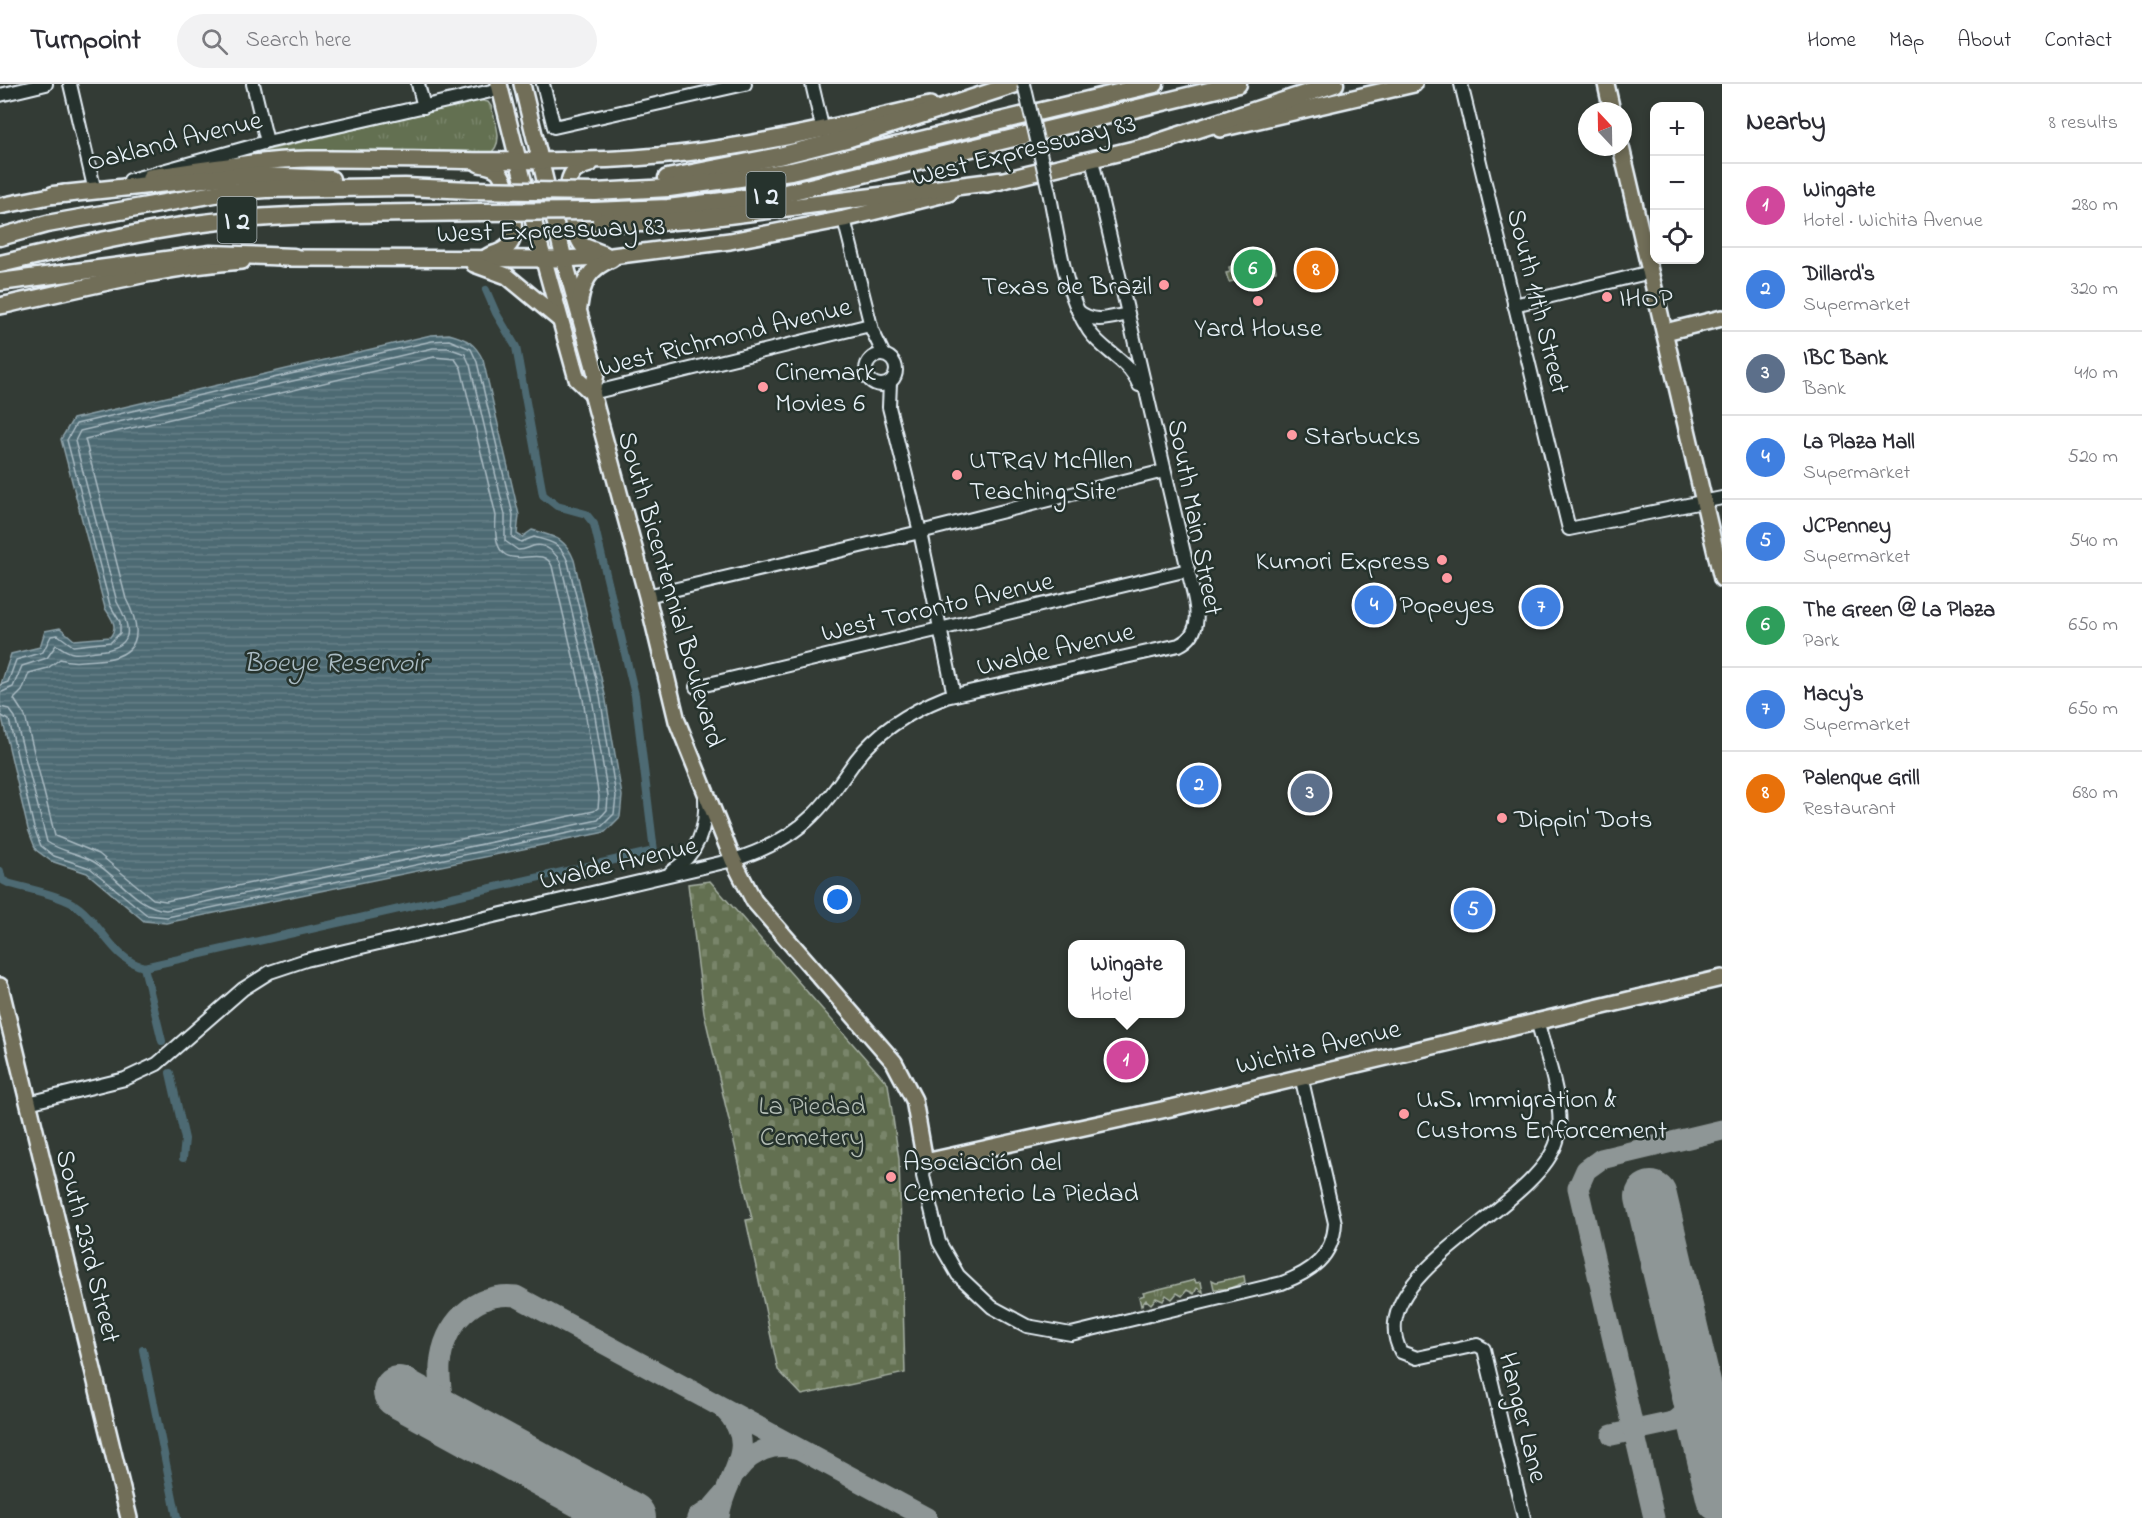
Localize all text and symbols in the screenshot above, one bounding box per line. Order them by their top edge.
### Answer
search box [177,14,597,68]
text: Turnpoint [30,21,141,62]
icon: search [198,25,231,58]
text: Search here [246,25,351,57]
text: Home [1807,26,1856,56]
text: Map [1889,26,1924,56]
text: About [1957,26,2011,56]
text: Contact [2044,26,2112,56]
street label: Oakland Avenue [83,102,267,183]
north arrow [1578,102,1632,156]
map controls [1650,102,1704,264]
button: + [1650,102,1704,156]
text: Nearby [1746,104,1825,142]
street label: West Expressway 83 [909,105,1140,198]
text: 8 results [2049,109,2118,138]
button: − [1650,156,1704,210]
road number: I 2 [746,172,786,218]
text: Wingate [1803,175,1875,207]
text: 1 [1762,191,1769,220]
text: 280 m [2071,191,2118,220]
road number: I 2 [218,197,256,243]
street label: South 11th Street [1495,205,1578,398]
text: Hotel · Wichita Avenue [1803,207,1983,236]
street label: West Expressway 83 [436,208,666,255]
button: locate [1650,210,1704,264]
pin: 6 [1234,246,1272,291]
pin: 8 [1296,248,1336,292]
text: Dillard's [1803,259,1875,291]
place label: Texas de Brazil [981,268,1152,307]
text: 2 [1761,275,1770,304]
text: 320 m [2071,275,2118,304]
marker: Texas de Brazil [1157,278,1171,292]
place label: IHOP [1619,280,1673,319]
street label: West Richmond Avenue [596,288,856,389]
marker: IHOP [1600,290,1614,304]
text: Supermarket [1803,291,1910,320]
marker: Yard House [1251,294,1265,308]
place label: Yard House [1194,310,1323,349]
text: IBC Bank [1803,343,1888,375]
place label: Cinemark Movies 6 [775,354,876,424]
text: 3 [1761,359,1770,388]
text: 410 m [2074,359,2118,388]
text: Bank [1803,375,1846,404]
marker: Cinemark Movies 6 [756,380,770,394]
street label: South Main Street [1155,416,1232,619]
place label: Starbucks [1304,418,1421,457]
street label: South Bicentennial Boulevard [606,427,733,752]
text: La Plaza Mall [1803,427,1915,459]
marker: Starbucks [1285,428,1299,442]
place label: UTRGV McAllen Teaching Site [969,442,1133,512]
text: 4 [1761,443,1770,472]
text: 520 m [2067,443,2118,472]
text: Supermarket [1803,459,1910,488]
marker: UTRGV McAllen Teaching Site [950,468,964,482]
text: JCPenney [1803,511,1891,543]
text: 5 [1760,527,1771,556]
text: 540 m [2069,527,2118,556]
place label: Kumori Express [1255,543,1430,582]
text: Supermarket [1803,543,1910,572]
marker: Kumori Express [1435,553,1449,567]
street label: West Toronto Avenue [818,563,1058,654]
marker: Popeyes [1440,571,1454,585]
pin: 4 [1354,582,1394,628]
pin: 7 [1522,584,1560,630]
place label: Popeyes [1399,587,1495,626]
text: The Green @ La Plaza [1803,595,1995,627]
text: 6 [1761,611,1770,640]
text: 650 m [2069,611,2118,640]
street label: Uvalde Avenue [973,613,1139,688]
text: Park [1803,627,1839,656]
water label: Boeye Reservoir [243,644,430,685]
text: Macy's [1803,679,1864,711]
text: 7 [1761,695,1770,724]
text: 650 m [2069,695,2118,724]
text: Supermarket [1803,711,1910,740]
pin: 2 [1180,762,1218,808]
text: Palenque Grill [1803,763,1920,795]
pin: 3 [1290,770,1330,816]
text: 8 [1762,779,1769,808]
text: 680 m [2073,779,2118,808]
text: Restaurant [1803,795,1896,824]
place label: Dippin' Dots [1513,801,1652,840]
marker: Dippin' Dots [1495,811,1509,825]
street label: Uvalde Avenue [536,827,702,902]
your location [823,885,852,914]
pin: 5 [1454,888,1492,932]
popup [1068,940,1185,1018]
text: Wingate [1091,949,1162,981]
text: Hotel [1091,981,1132,1010]
street label: Wichita Avenue [1232,1010,1406,1086]
pin: 1 [1106,1038,1146,1082]
place label: U.S. Immigration & Customs Enforcement [1416,1081,1667,1151]
park label: La Piedad Cemetery [758,1088,866,1158]
marker: U.S. Immigration & Customs Enforcement [1397,1107,1411,1121]
place label: Asociación del Cementerio La Piedad [903,1144,1139,1214]
street label: South 23rd Street [44,1146,129,1348]
marker: Asociación del Cementerio La Piedad [884,1170,898,1184]
street label: Hanger Lane [1487,1348,1557,1488]

